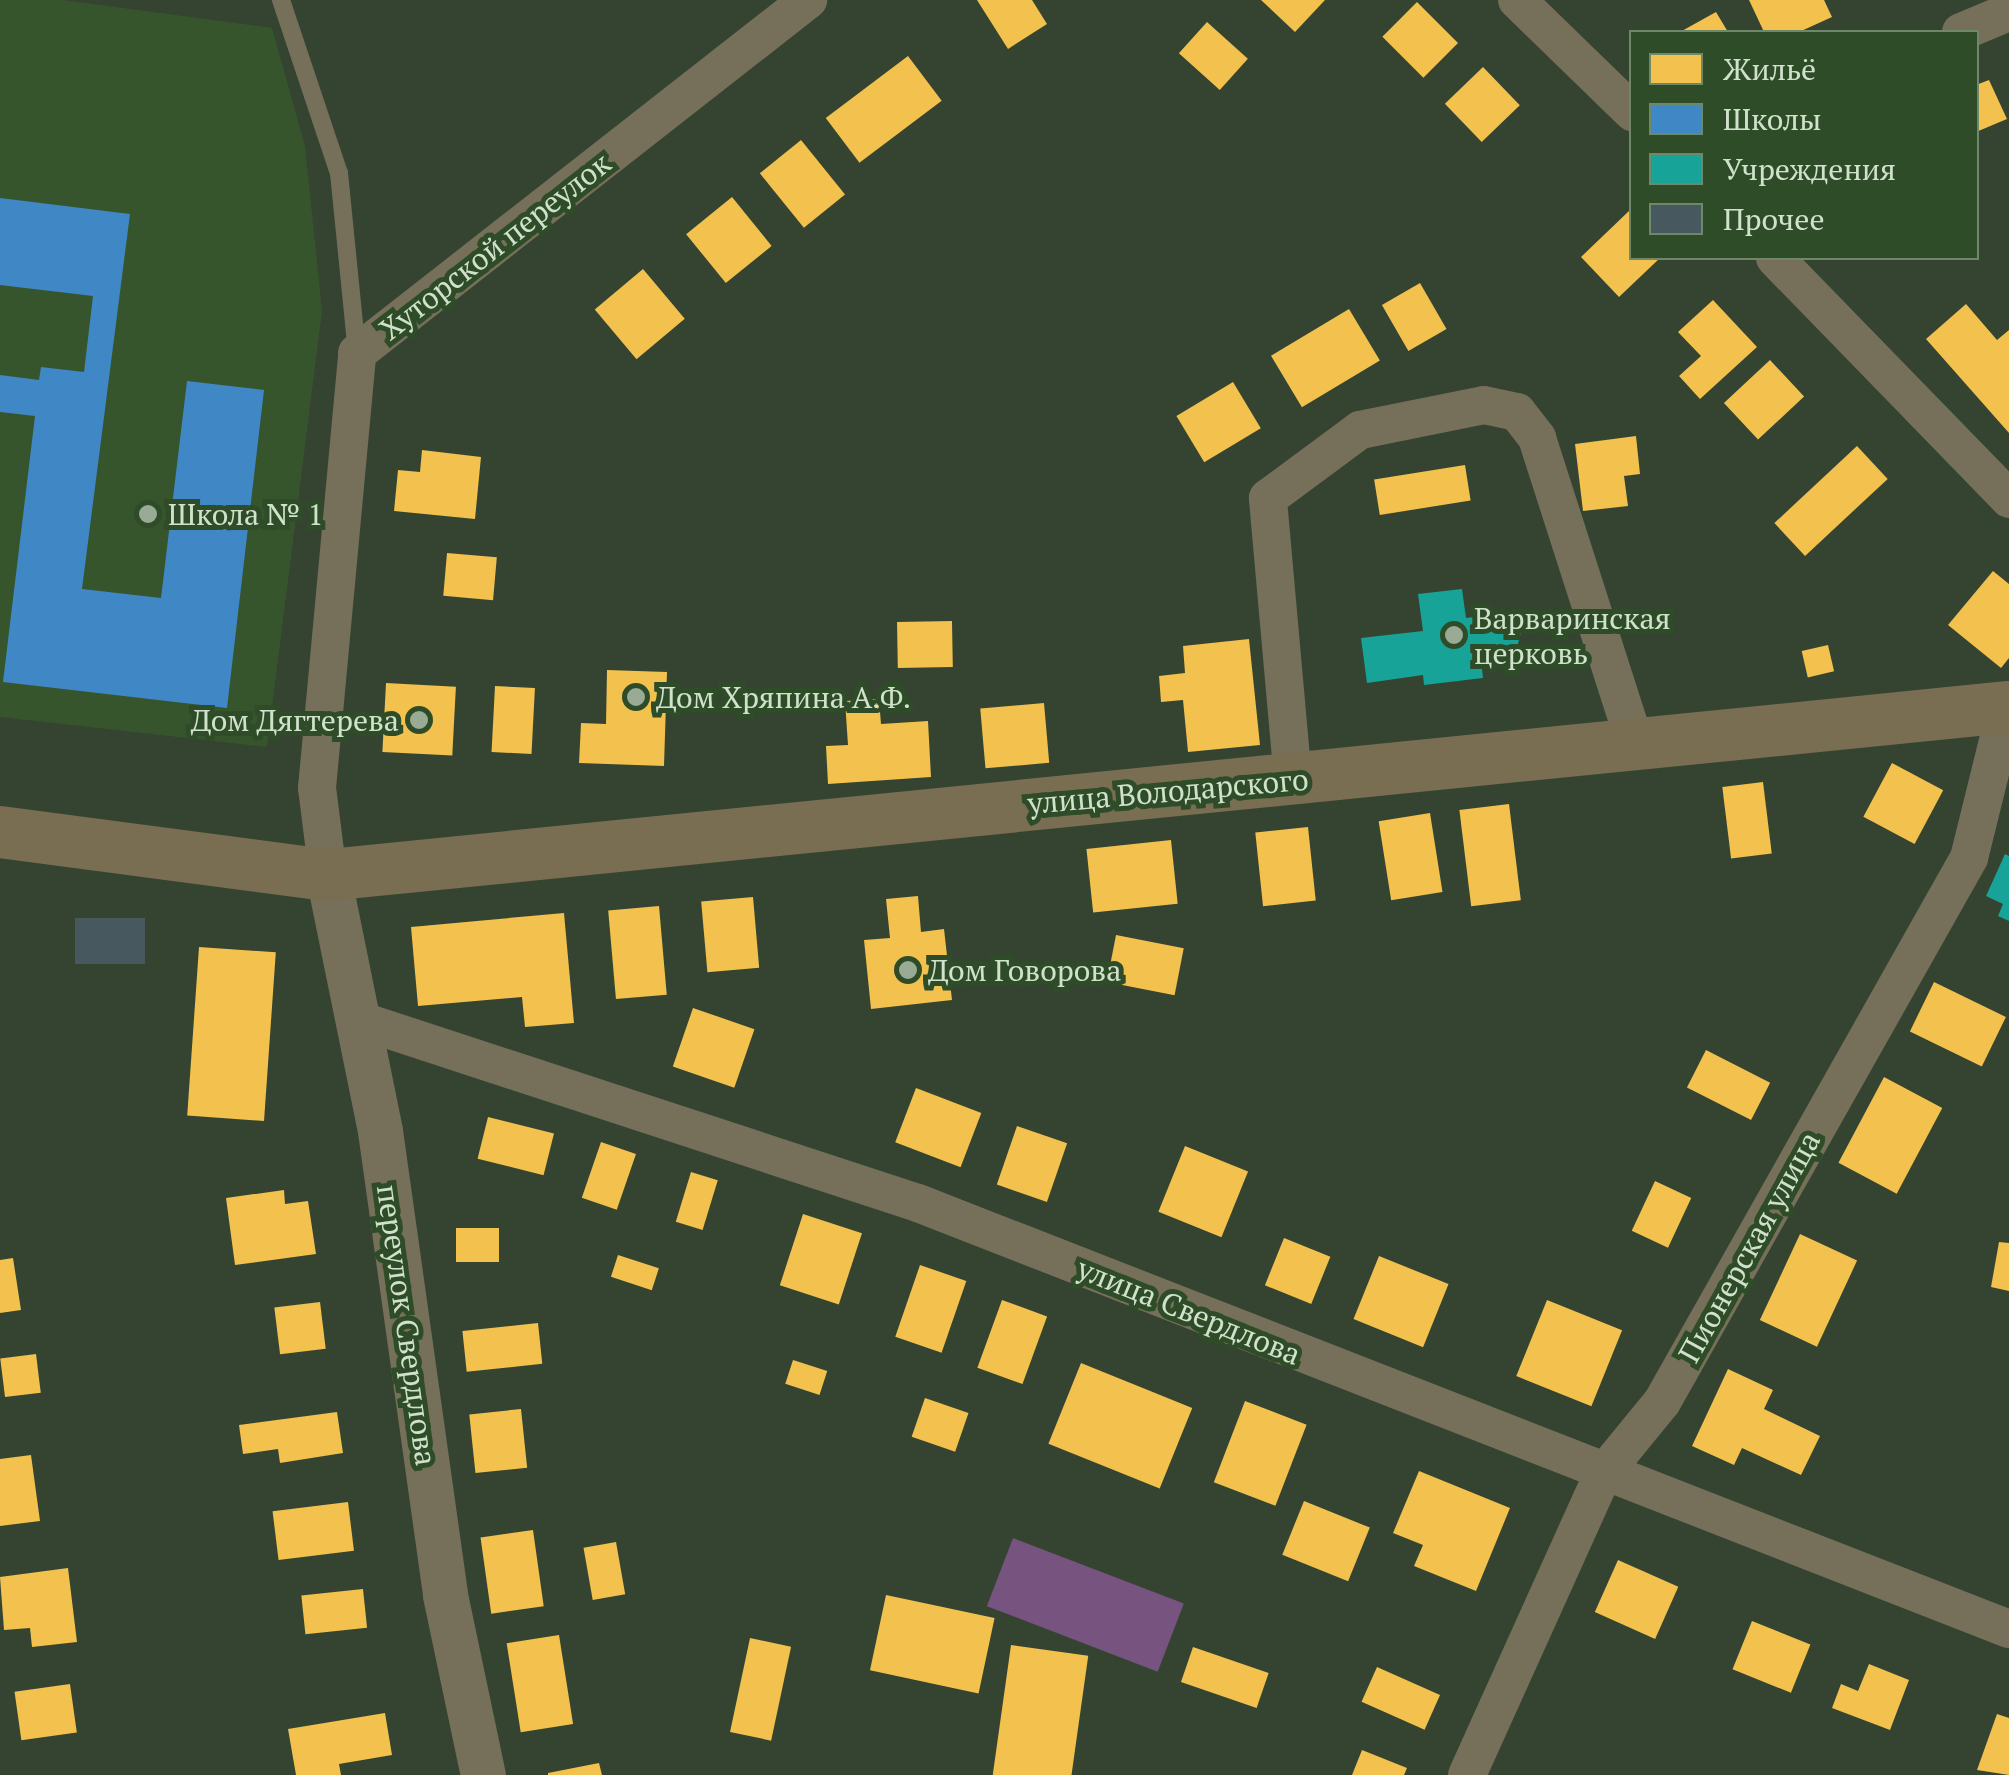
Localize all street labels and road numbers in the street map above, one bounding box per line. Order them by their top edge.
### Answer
street label: Хуторской переулок [373,145,617,347]
street label: улица Володарского [1026,761,1310,821]
street label: Пионерская улица [1671,1125,1827,1369]
street label: переулок Свердлова [369,1182,445,1468]
street label: улица Свердлова [1072,1250,1306,1372]

